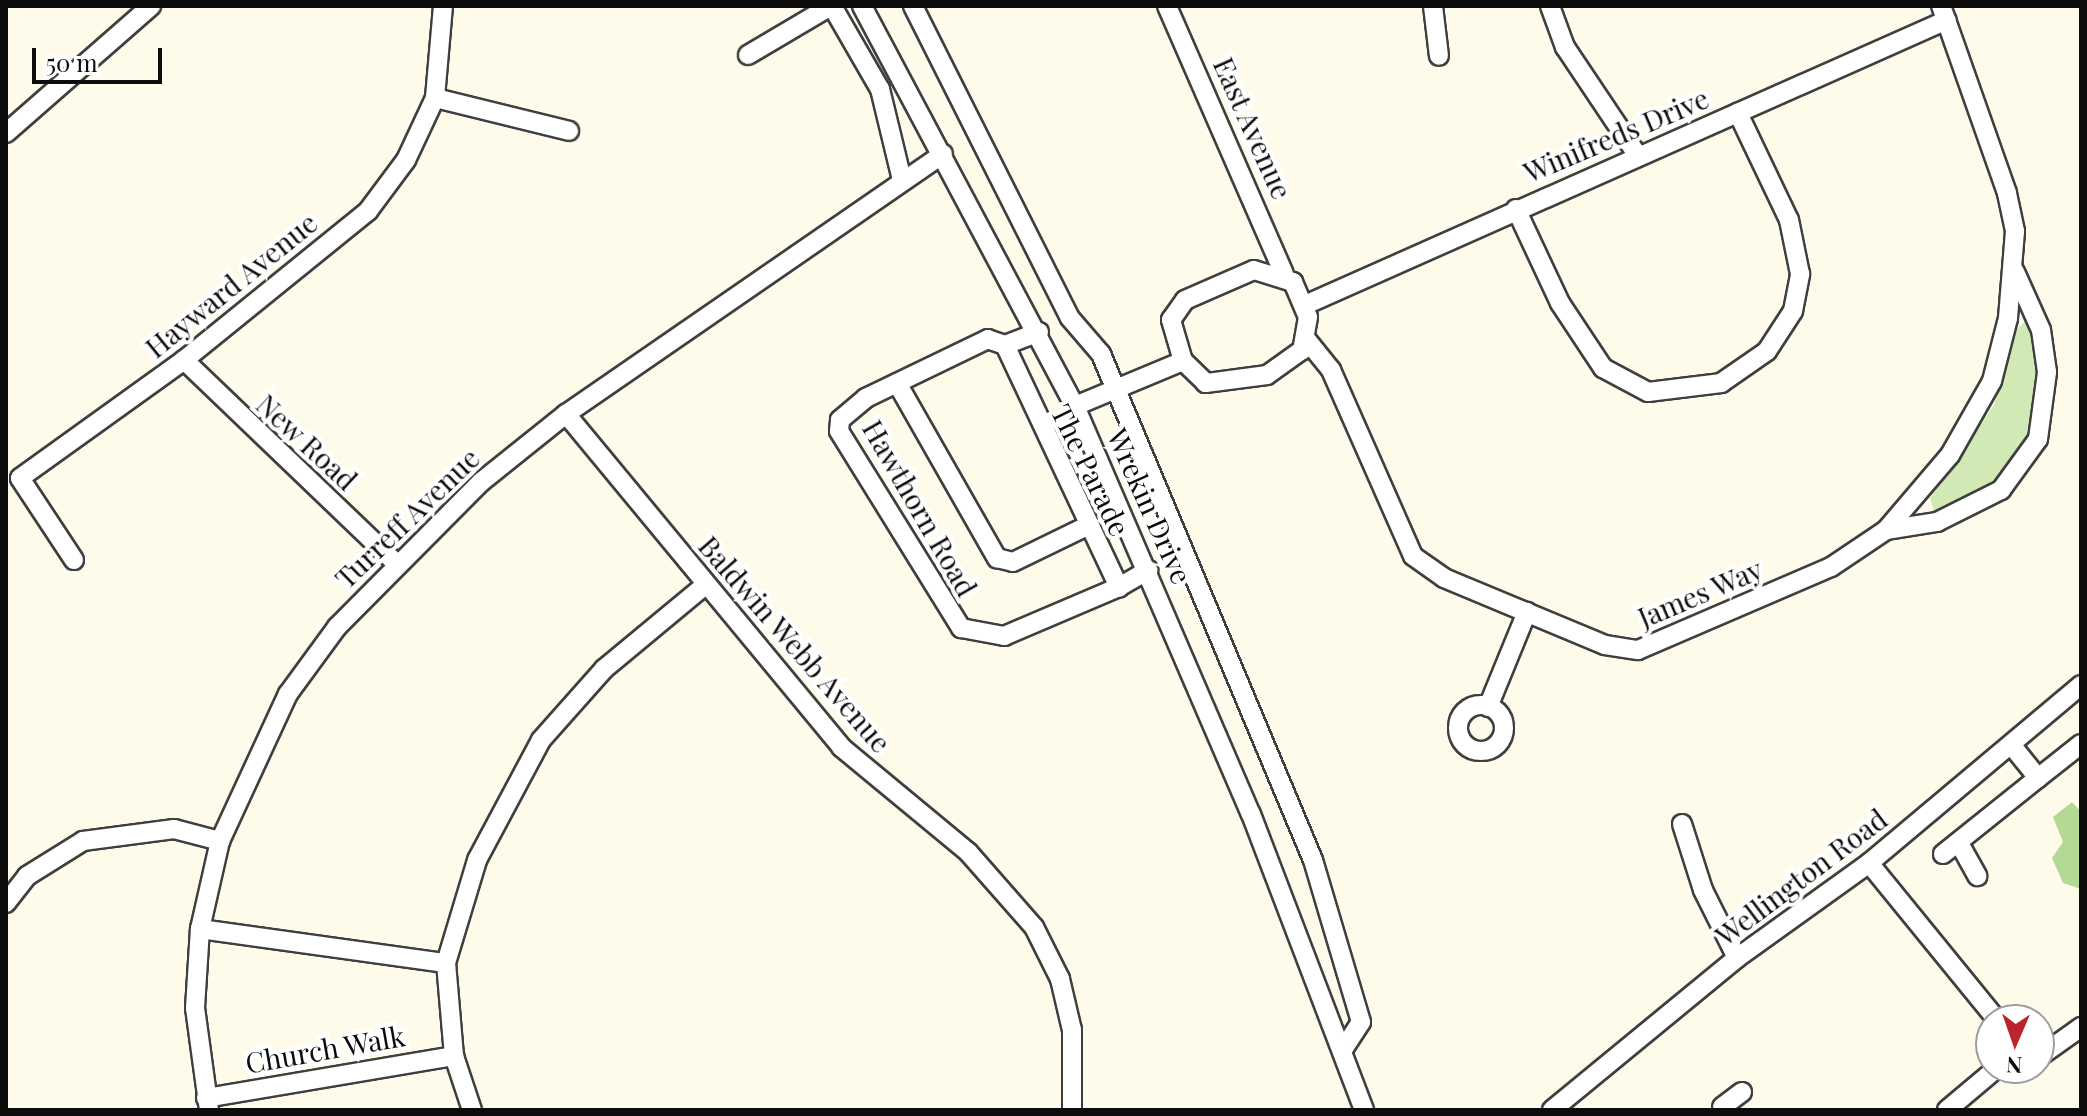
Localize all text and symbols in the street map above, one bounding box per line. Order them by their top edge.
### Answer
scale bar [36,32,166,82]
text: 50 m [46,46,98,78]
street label: East Avenue [1207,51,1299,205]
street label: Winifreds Drive [1519,81,1713,189]
street label: Hayward Avenue [138,205,324,365]
street label: New Road [250,387,364,497]
street label: The Parade [1045,399,1137,541]
street label: Hawthorn Road [856,414,984,602]
street label: Wrekin Drive [1101,423,1199,589]
street label: Turreff Avenue [328,441,486,595]
street label: Baldwin Webb Avenue [691,528,899,760]
street label: James Way [1632,552,1768,634]
street label: Wellington Road [1709,802,1893,952]
north arrow [1975,1004,2055,1084]
street label: Church Walk [242,1018,408,1080]
text: N [2006,1051,2023,1081]

